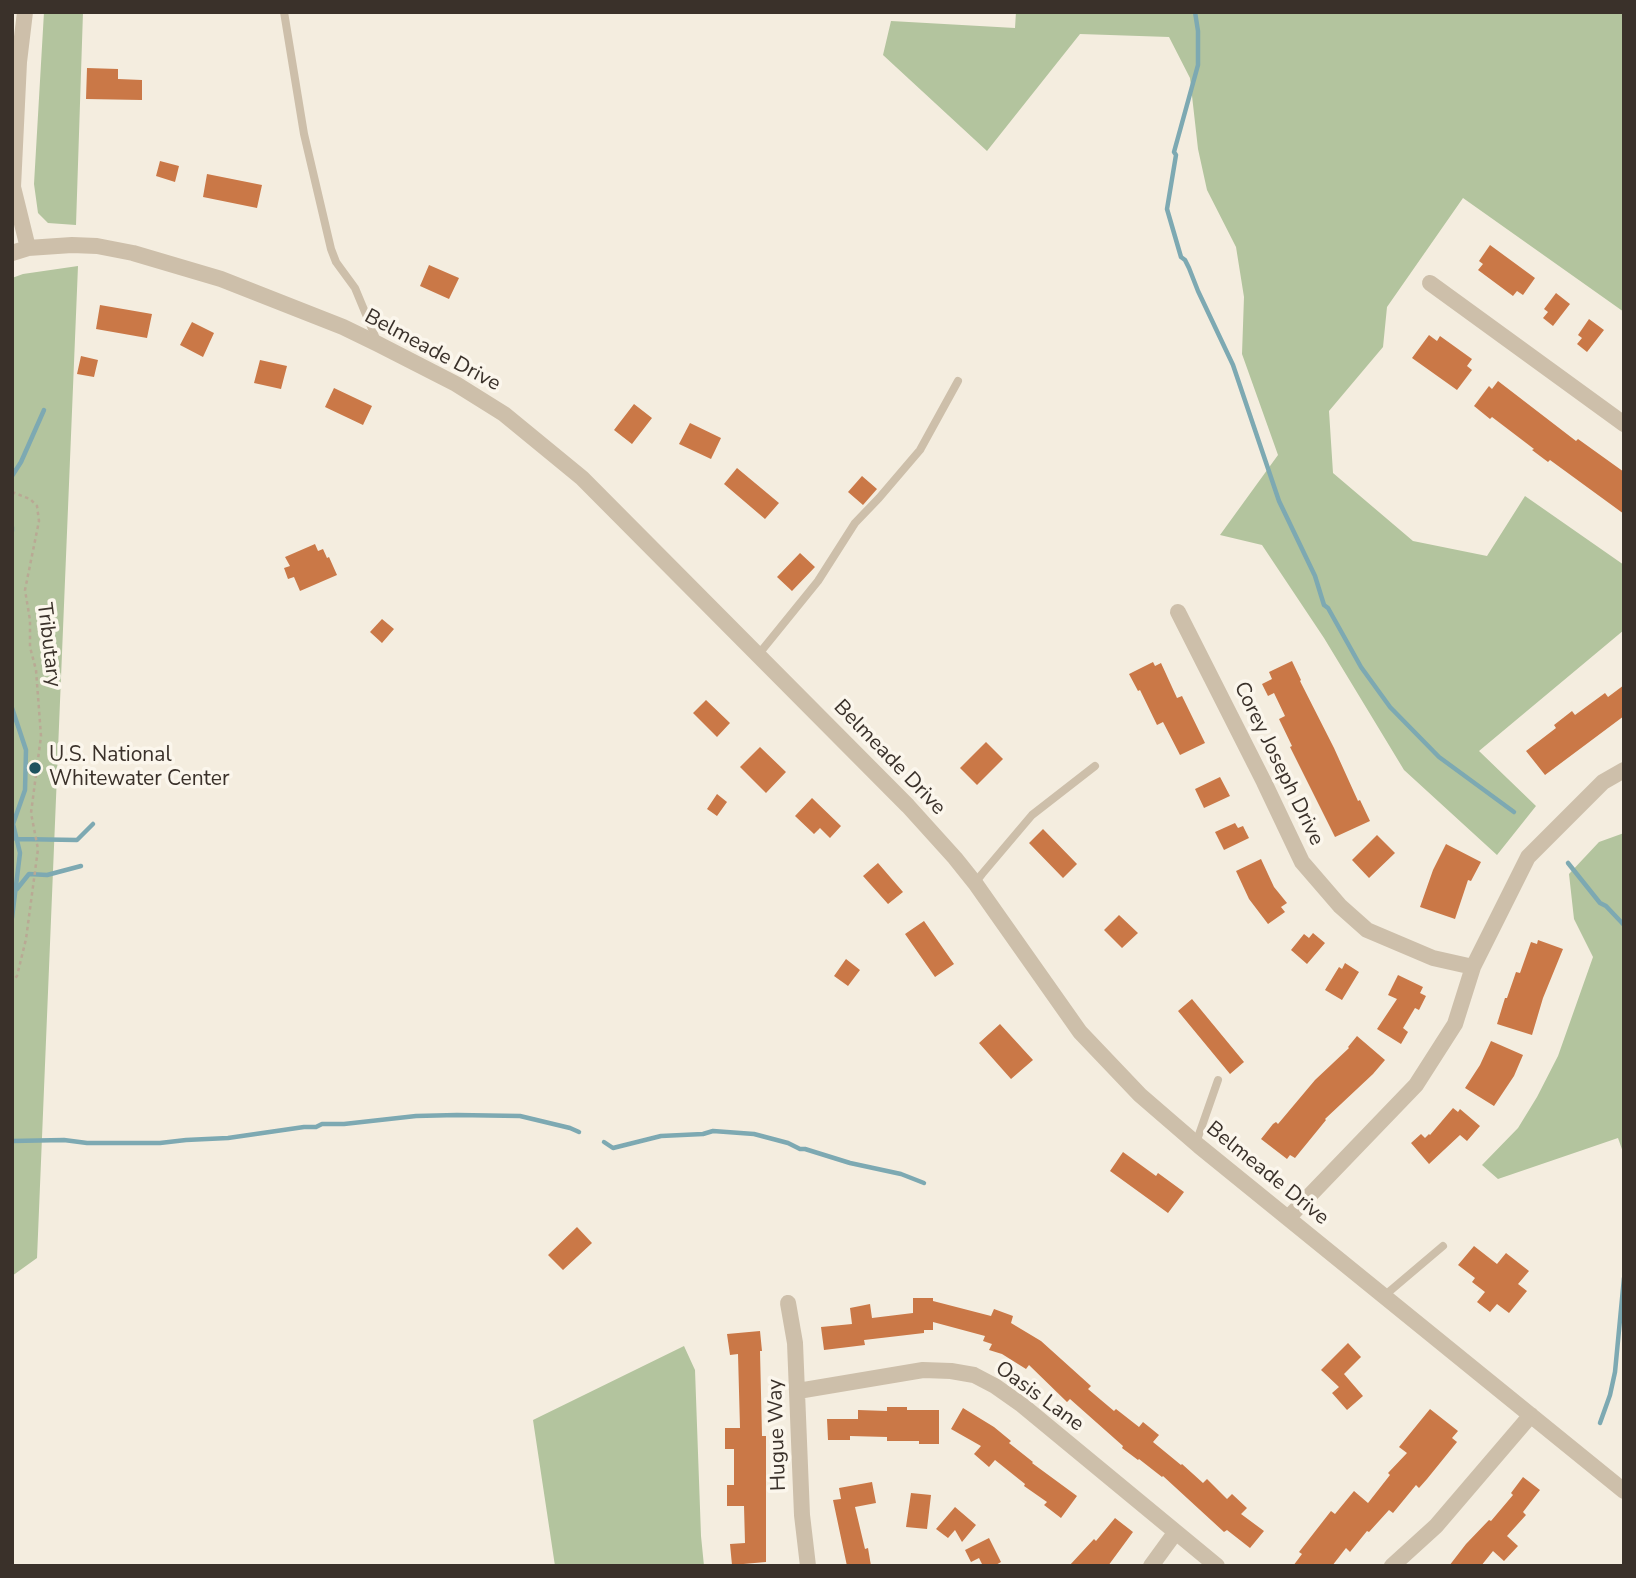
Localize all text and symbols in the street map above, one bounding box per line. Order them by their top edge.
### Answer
street label: Belmeade Drive [360,305,504,397]
street label: Tributary [30,601,66,689]
street label: Corey Joseph Drive [1227,678,1329,850]
street label: Belmeade Drive [828,695,950,821]
place label: U.S. National Whitewater Center [49,743,230,793]
marker: U.S. National Whitewater Center [27,760,43,776]
street label: Belmeade Drive [1201,1117,1333,1231]
street label: Oasis Lane [990,1356,1088,1438]
street label: Hugue Way [763,1379,793,1491]

